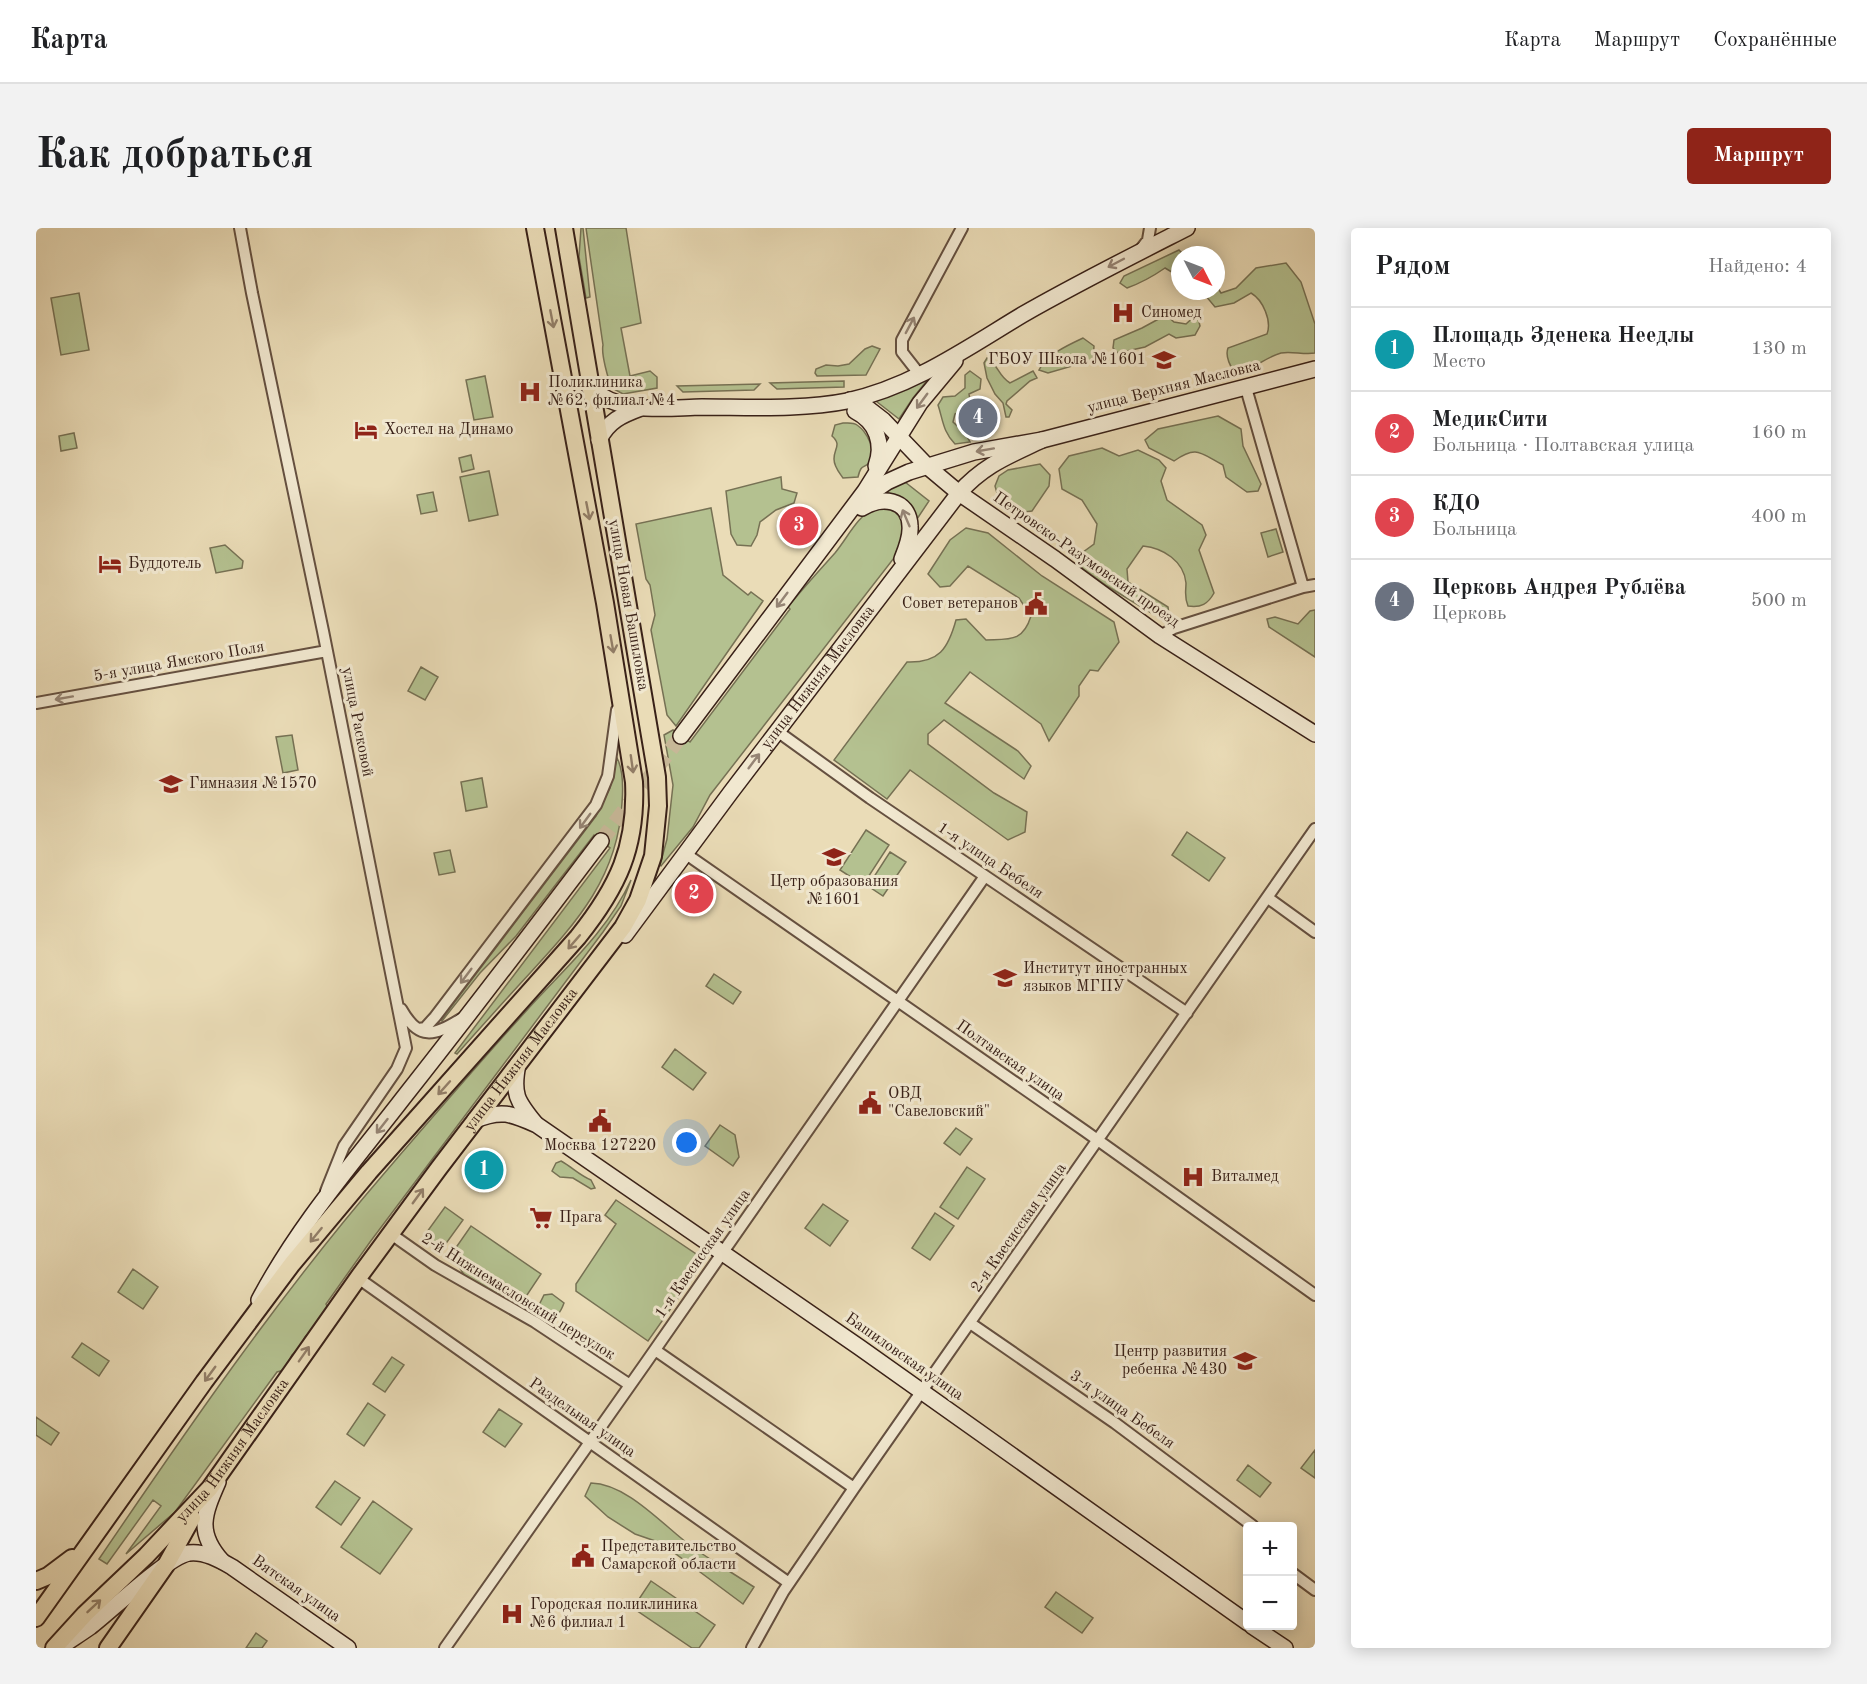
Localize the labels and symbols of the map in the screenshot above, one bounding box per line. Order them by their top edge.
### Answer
north arrow [1171,246,1225,300]
one-way arrow [1108,258,1126,270]
hospital icon: Синомед [1110,300,1136,326]
place label: Синомед [1141,305,1202,321]
one-way arrow [547,309,558,328]
one-way arrow [904,317,916,334]
school or university icon: ГБОУ Школа №1601 [1151,347,1177,373]
place label: ГБОУ Школа №1601 [988,352,1146,368]
street label: улица Верхняя Масловка [1086,358,1262,416]
place label: Поликлиника №62, филиал №4 [548,375,675,409]
hospital icon: Поликлиника №62, филиал №4 [517,379,543,405]
one-way arrow [916,393,928,409]
pin: 4 [958,396,998,441]
hotel icon: Хостел на Динамо [353,417,379,443]
place label: Хостел на Динамо [384,422,513,438]
one-way arrow [975,445,995,456]
street label: Петровско-Разумовский проезд [990,489,1182,631]
one-way arrow [583,500,594,520]
pin: 3 [780,504,819,548]
one-way arrow [900,509,911,527]
street label: улица Новая Башиловка [605,518,651,692]
hotel icon: Буддотель [97,551,123,577]
place label: Буддотель [128,556,201,572]
one-way arrow [776,591,788,607]
public building icon: Совет ветеранов [1023,591,1049,617]
place label: Совет ветеранов [902,596,1018,612]
street label: улица Нижняя Масловка [759,603,878,752]
one-way arrow [607,634,618,654]
street label: 5-я улица Ямского Поля [92,639,266,685]
street label: улица Расковой [339,666,375,778]
one-way arrow [54,693,74,704]
one-way arrow [626,753,637,773]
one-way arrow [747,754,760,770]
school or university icon: Гимназия №1570 [158,771,184,797]
place label: Гимназия №1570 [189,776,316,792]
one-way arrow [579,813,591,829]
street label: 1-я улица Бебеля [934,820,1046,902]
school or university icon: Цетр образования №1601 [821,844,847,870]
pin: 2 [674,872,714,916]
place label: Цетр образования №1601 [770,874,898,908]
one-way arrow [567,934,581,949]
place label: Институт иностранных языков МГПУ [1023,961,1188,995]
school or university icon: Институт иностранных языков МГПУ [992,965,1018,991]
one-way arrow [460,968,473,984]
street label: улица Нижняя Масловка [462,985,581,1135]
street label: Полтавская улица [953,1018,1067,1104]
one-way arrow [437,1080,451,1095]
place label: ОВД "Савеловский" [888,1086,990,1120]
public building icon: ОВД "Савеловский" [857,1090,883,1116]
public building icon: Москва 127220 [587,1108,613,1134]
one-way arrow [376,1117,389,1133]
your location [672,1128,701,1157]
place label: Москва 127220 [544,1138,656,1154]
pin: 1 [464,1148,504,1192]
street label: 2-я Квесисская улица [968,1160,1070,1296]
hospital icon: Виталмед [1180,1164,1206,1190]
place label: Виталмед [1211,1169,1279,1185]
street label: 1-я Квесисская улица [652,1186,754,1322]
one-way arrow [412,1189,425,1205]
supermarket icon: Прага [528,1205,554,1231]
place label: Прага [559,1210,602,1226]
one-way arrow [309,1227,322,1243]
street label: 2-й Нижнемасловский переулок [418,1231,618,1363]
street label: Башиловская улица [842,1310,966,1404]
place label: Центр развития ребенка №430 [1114,1344,1227,1378]
one-way arrow [298,1347,310,1363]
school or university icon: Центр развития ребенка №430 [1232,1348,1258,1374]
one-way arrow [204,1365,216,1381]
street label: 3-я улица Бебеля [1067,1368,1177,1452]
street label: Раздельная улица [526,1375,638,1461]
street label: улица Нижняя Масловка [174,1376,292,1526]
place label: Представительство Самарской области [601,1539,736,1573]
public building icon: Представительство Самарской области [570,1543,596,1569]
street label: Вятская улица [249,1553,343,1625]
place label: Городская поликлиника №6 филиал 1 [530,1597,698,1631]
one-way arrow [86,1599,101,1613]
hospital icon: Городская поликлиника №6 филиал 1 [499,1601,525,1627]

